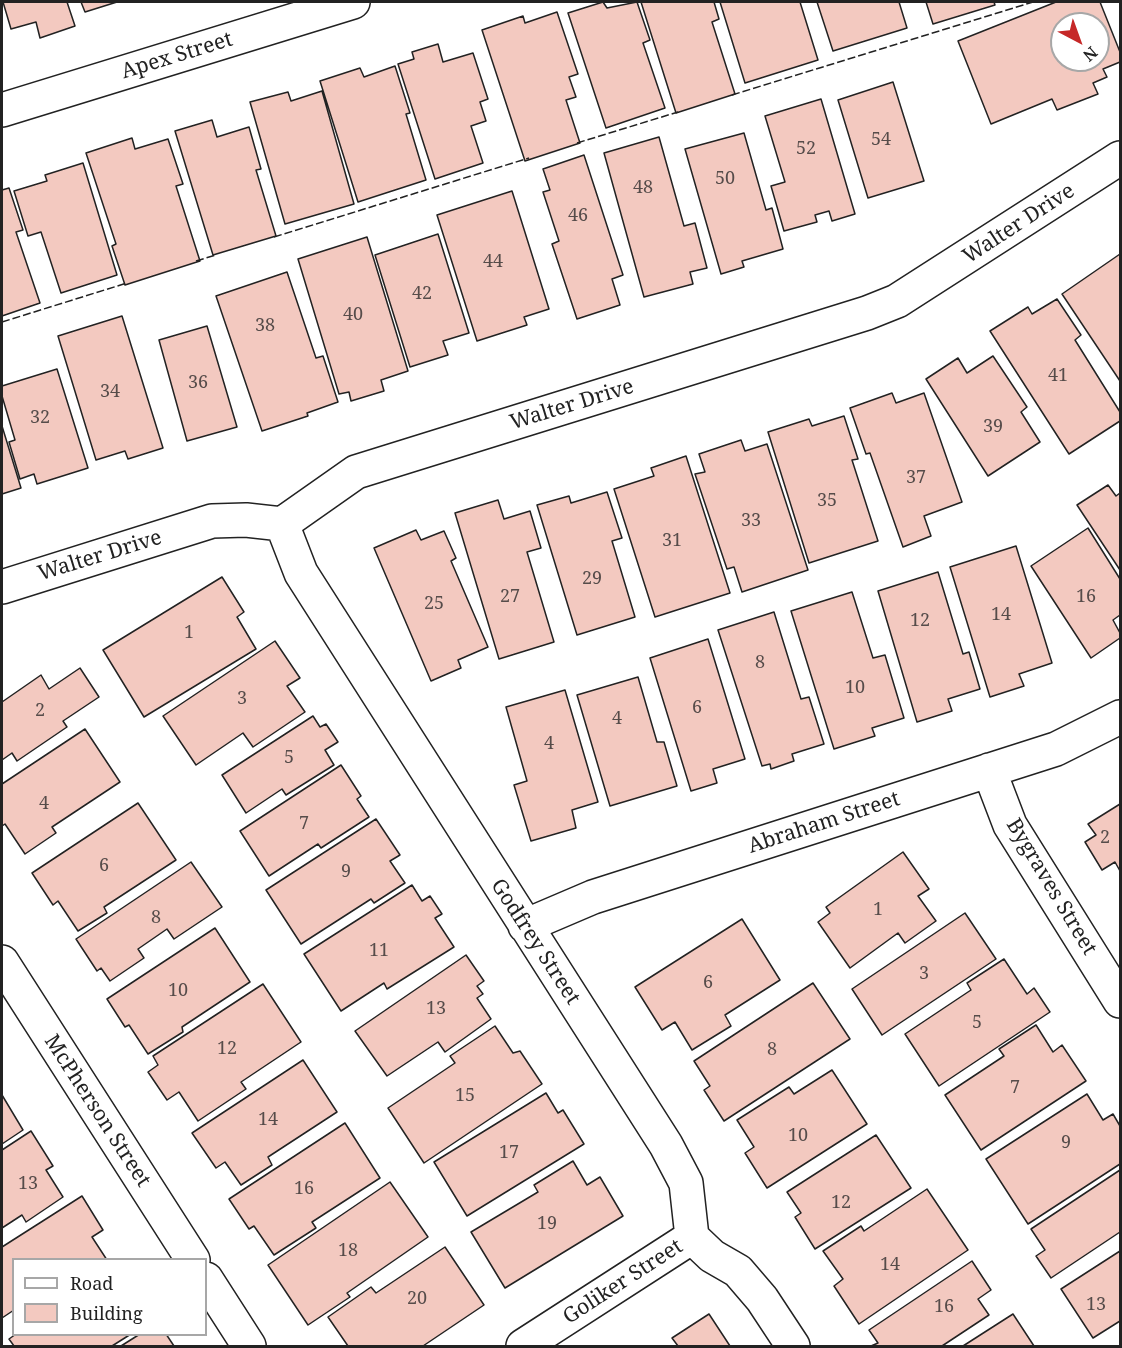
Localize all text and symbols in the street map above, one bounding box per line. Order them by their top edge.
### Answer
north arrow [1050,12,1110,72]
street label: Apex Street [118,27,236,85]
text: N [1079,42,1102,67]
house number: 54 [871,129,891,151]
house number: 52 [796,138,816,160]
house number: 50 [715,168,735,190]
house number: 48 [633,177,653,199]
street label: Walter Drive [958,179,1080,269]
house number: 46 [568,205,588,227]
house number: 44 [483,251,503,273]
house number: 42 [412,283,432,305]
house number: 40 [343,304,363,326]
house number: 38 [255,315,275,337]
house number: 41 [1048,365,1068,387]
house number: 36 [188,372,208,394]
street label: Walter Drive [507,374,637,436]
house number: 34 [100,381,120,403]
house number: 32 [30,407,50,429]
house number: 39 [983,416,1003,438]
house number: 37 [906,467,926,489]
house number: 35 [817,490,837,512]
house number: 33 [741,510,761,532]
street label: Walter Drive [35,525,165,587]
house number: 31 [662,530,682,552]
house number: 29 [582,568,602,590]
house number: 27 [500,586,520,608]
house number: 16 [1076,586,1096,608]
house number: 25 [424,593,444,615]
house number: 14 [991,604,1011,626]
house number: 12 [910,610,930,632]
house number: 1 [184,622,194,644]
house number: 8 [755,652,765,674]
house number: 10 [845,677,865,699]
house number: 3 [237,688,247,710]
house number: 6 [692,697,702,719]
house number: 2 [35,700,45,722]
house number: 4 [612,708,622,730]
house number: 4 [544,733,554,755]
house number: 5 [284,747,294,769]
street label: Abraham Street [745,787,903,859]
house number: 4 [39,793,49,815]
house number: 7 [299,813,309,835]
street label: Bygraves Street [1000,814,1102,960]
house number: 2 [1100,827,1110,849]
house number: 6 [99,855,109,877]
house number: 9 [341,861,351,883]
street label: Godfrey Street [485,874,585,1010]
house number: 1 [873,899,883,921]
house number: 8 [151,907,161,929]
house number: 11 [369,940,389,962]
house number: 3 [919,963,929,985]
house number: 6 [703,972,713,994]
house number: 10 [168,980,188,1002]
house number: 13 [426,998,446,1020]
house number: 5 [972,1012,982,1034]
street label: McPherson Street [38,1030,156,1192]
house number: 12 [217,1038,237,1060]
house number: 8 [767,1039,777,1061]
house number: 7 [1010,1077,1020,1099]
house number: 15 [455,1085,475,1107]
house number: 14 [258,1109,278,1131]
house number: 10 [788,1125,808,1147]
house number: 9 [1061,1132,1071,1154]
house number: 17 [499,1142,519,1164]
house number: 13 [18,1173,38,1195]
house number: 16 [294,1178,314,1200]
house number: 12 [831,1192,851,1214]
house number: 19 [537,1213,557,1235]
street label: Goliker Street [559,1234,687,1330]
house number: 18 [338,1240,358,1262]
house number: 14 [880,1254,900,1276]
legend [12,1258,207,1336]
text: Road [70,1271,113,1295]
house number: 20 [407,1288,427,1310]
house number: 13 [1086,1294,1106,1316]
house number: 16 [934,1296,954,1318]
text: Building [70,1301,143,1325]

